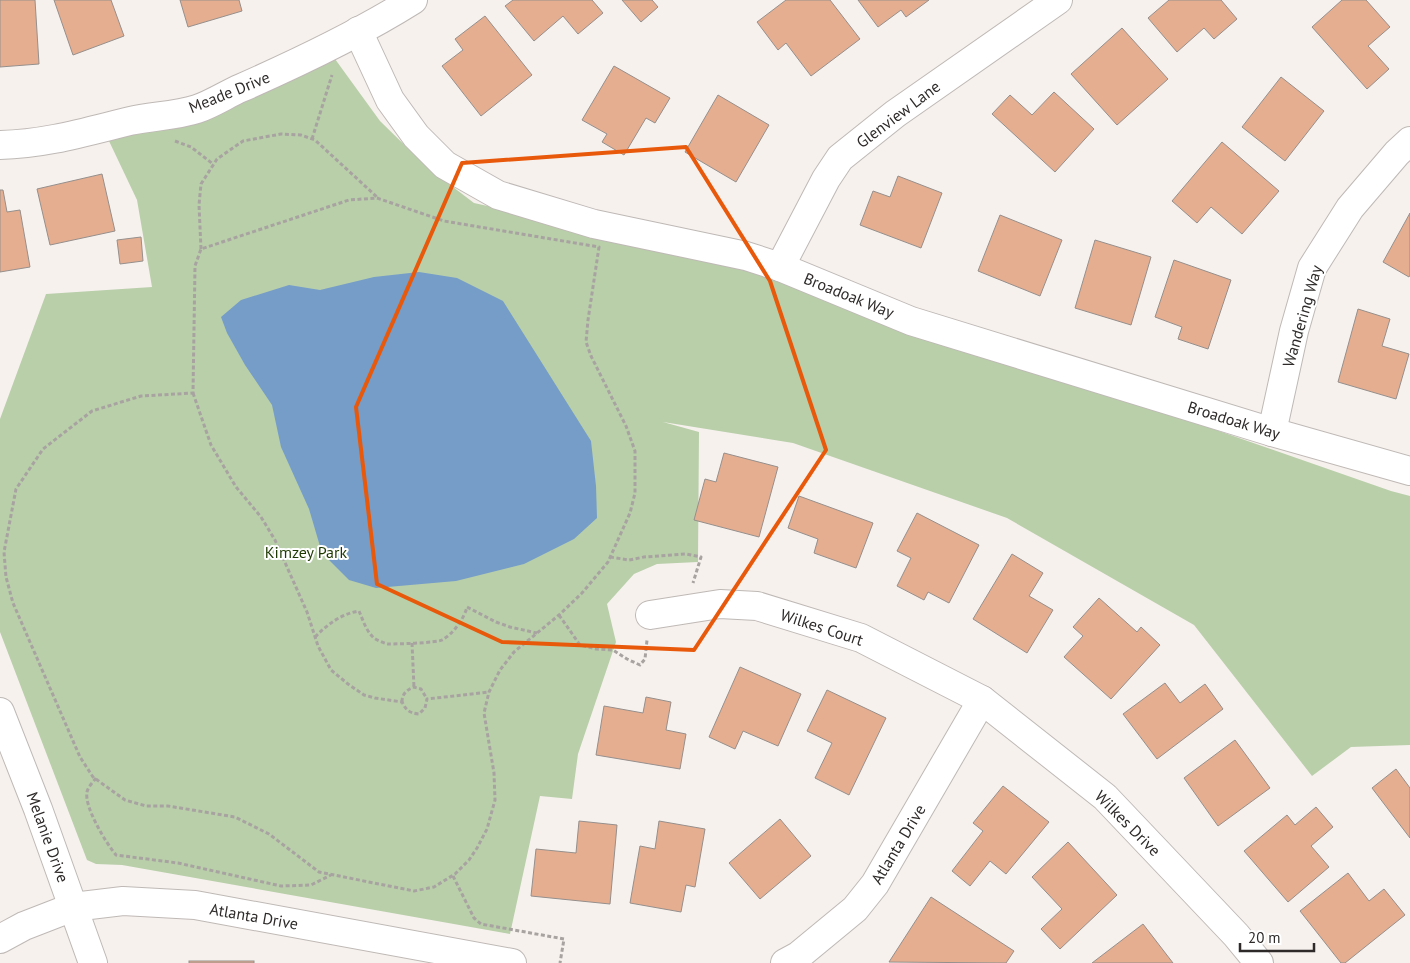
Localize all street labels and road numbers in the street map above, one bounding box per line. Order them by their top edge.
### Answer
street label: Meade Drive [186,67,272,117]
street label: Glenview Lane [852,76,944,152]
street label: Wandering Way [1278,262,1326,369]
street label: Broadoak Way [801,268,898,322]
street label: Broadoak Way [1185,396,1283,444]
street label: Wilkes Court [778,604,867,650]
street label: Wilkes Drive [1091,786,1165,860]
street label: Melanie Drive [22,789,74,885]
street label: Atlanta Drive [866,801,930,887]
street label: Atlanta Drive [208,898,300,934]

